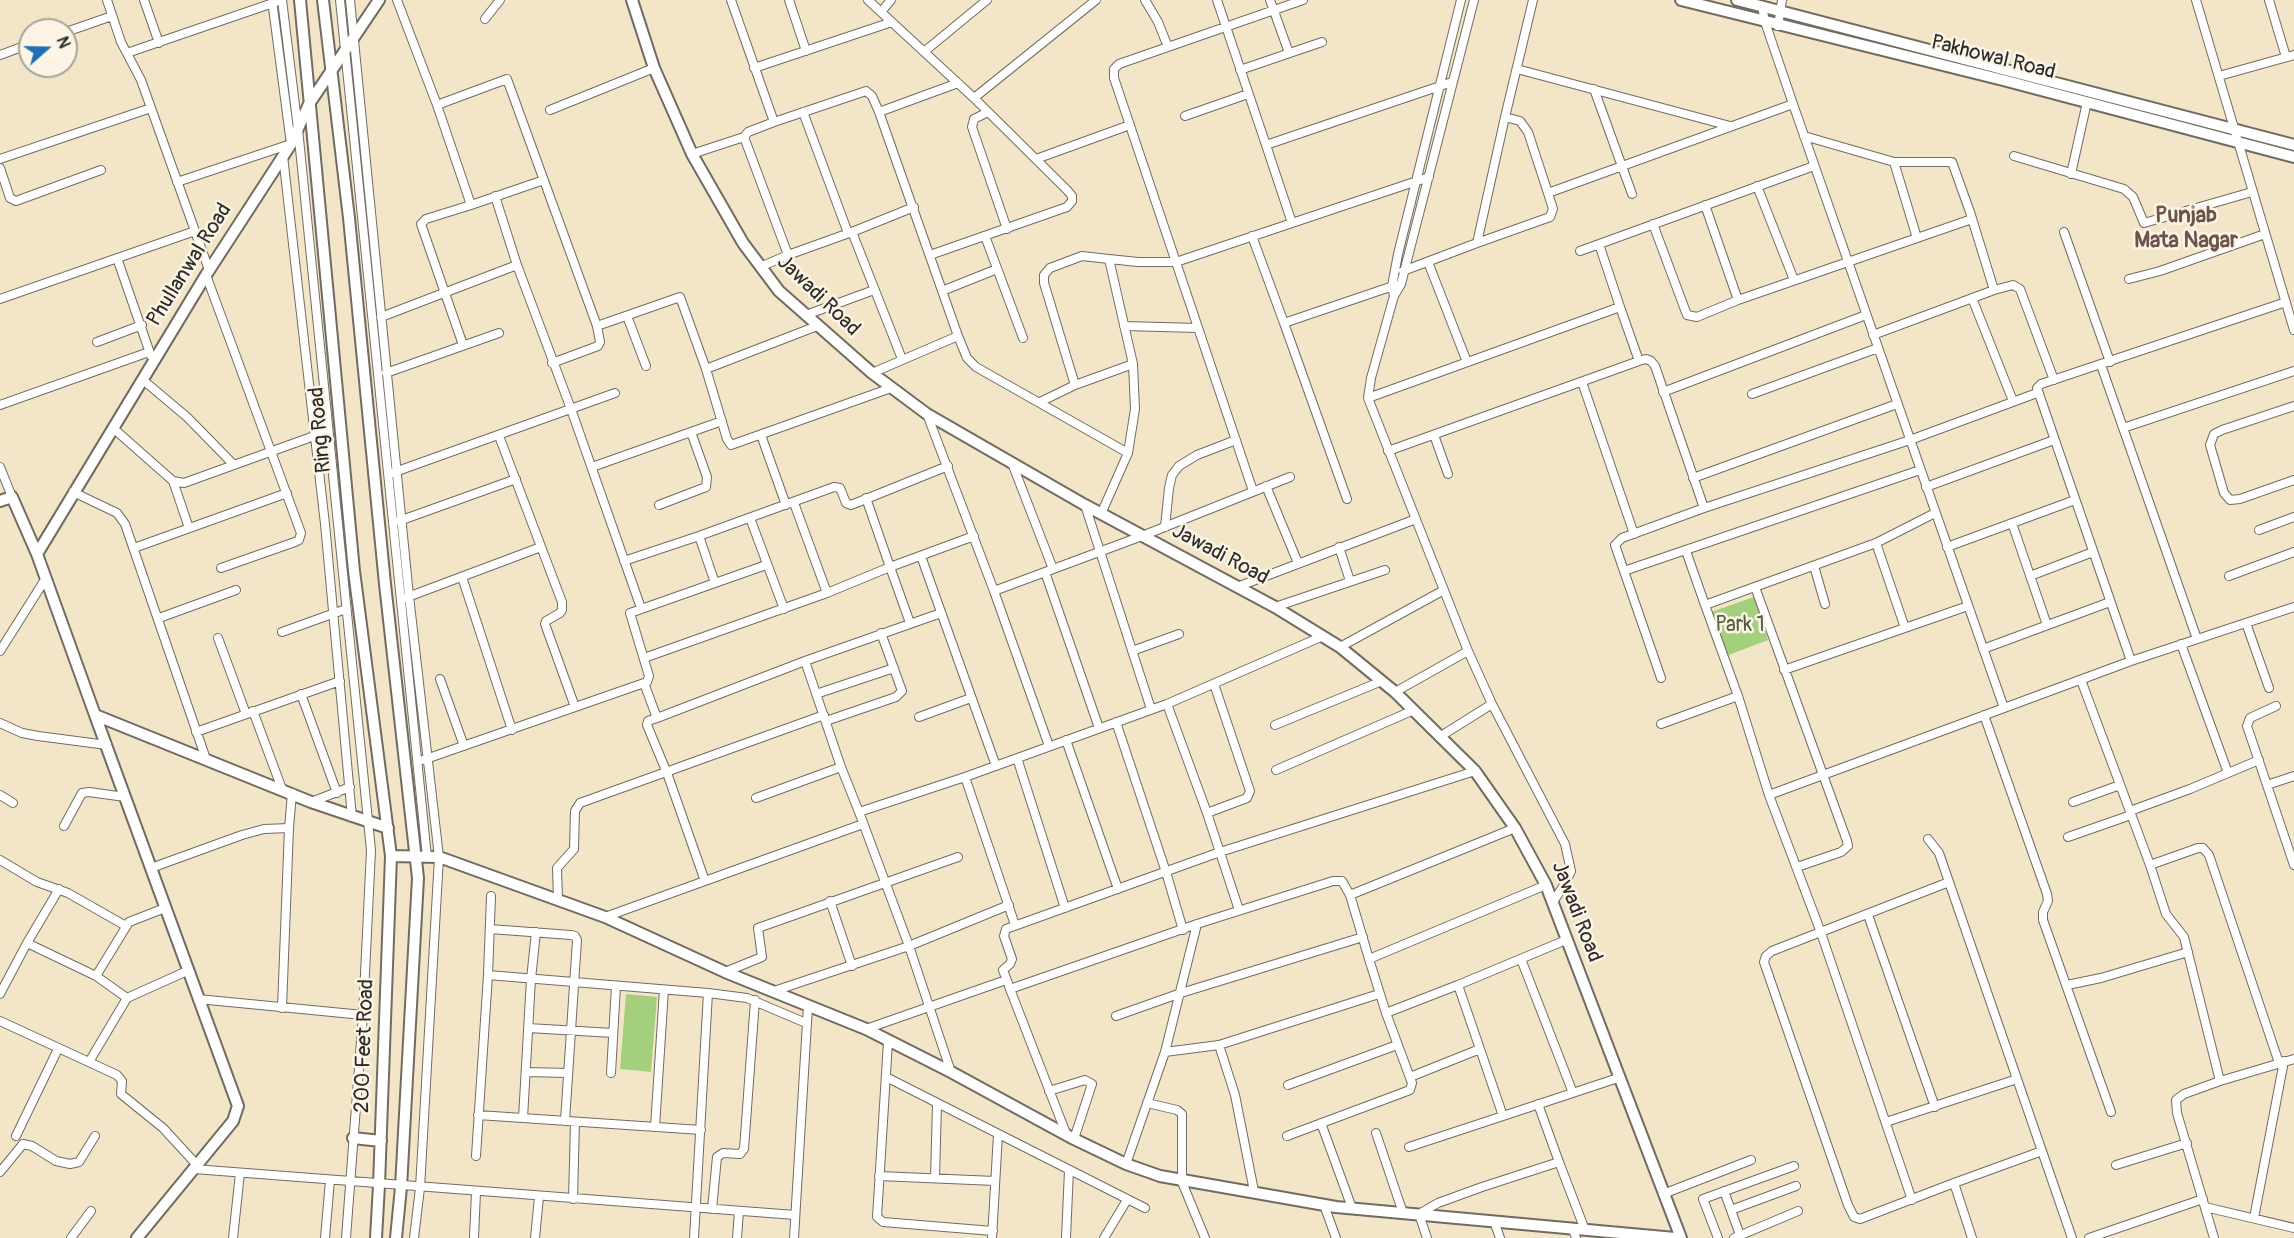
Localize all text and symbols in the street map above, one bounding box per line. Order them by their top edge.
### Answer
north arrow [18,18,78,78]
street label: Pakhowal Road [1928,30,2058,86]
text: N [52,34,74,51]
street label: Phullanwal Road [142,199,238,331]
district label: Punjab Mata Nagar [2134,203,2238,254]
street label: Jawadi Road [771,250,865,342]
street label: Ring Road [305,386,337,474]
street label: Jawadi Road [1167,519,1273,591]
park label: Park 1 [1715,613,1765,639]
street label: Jawadi Road [1545,858,1607,966]
street label: 200 Feet Road [350,978,380,1114]

